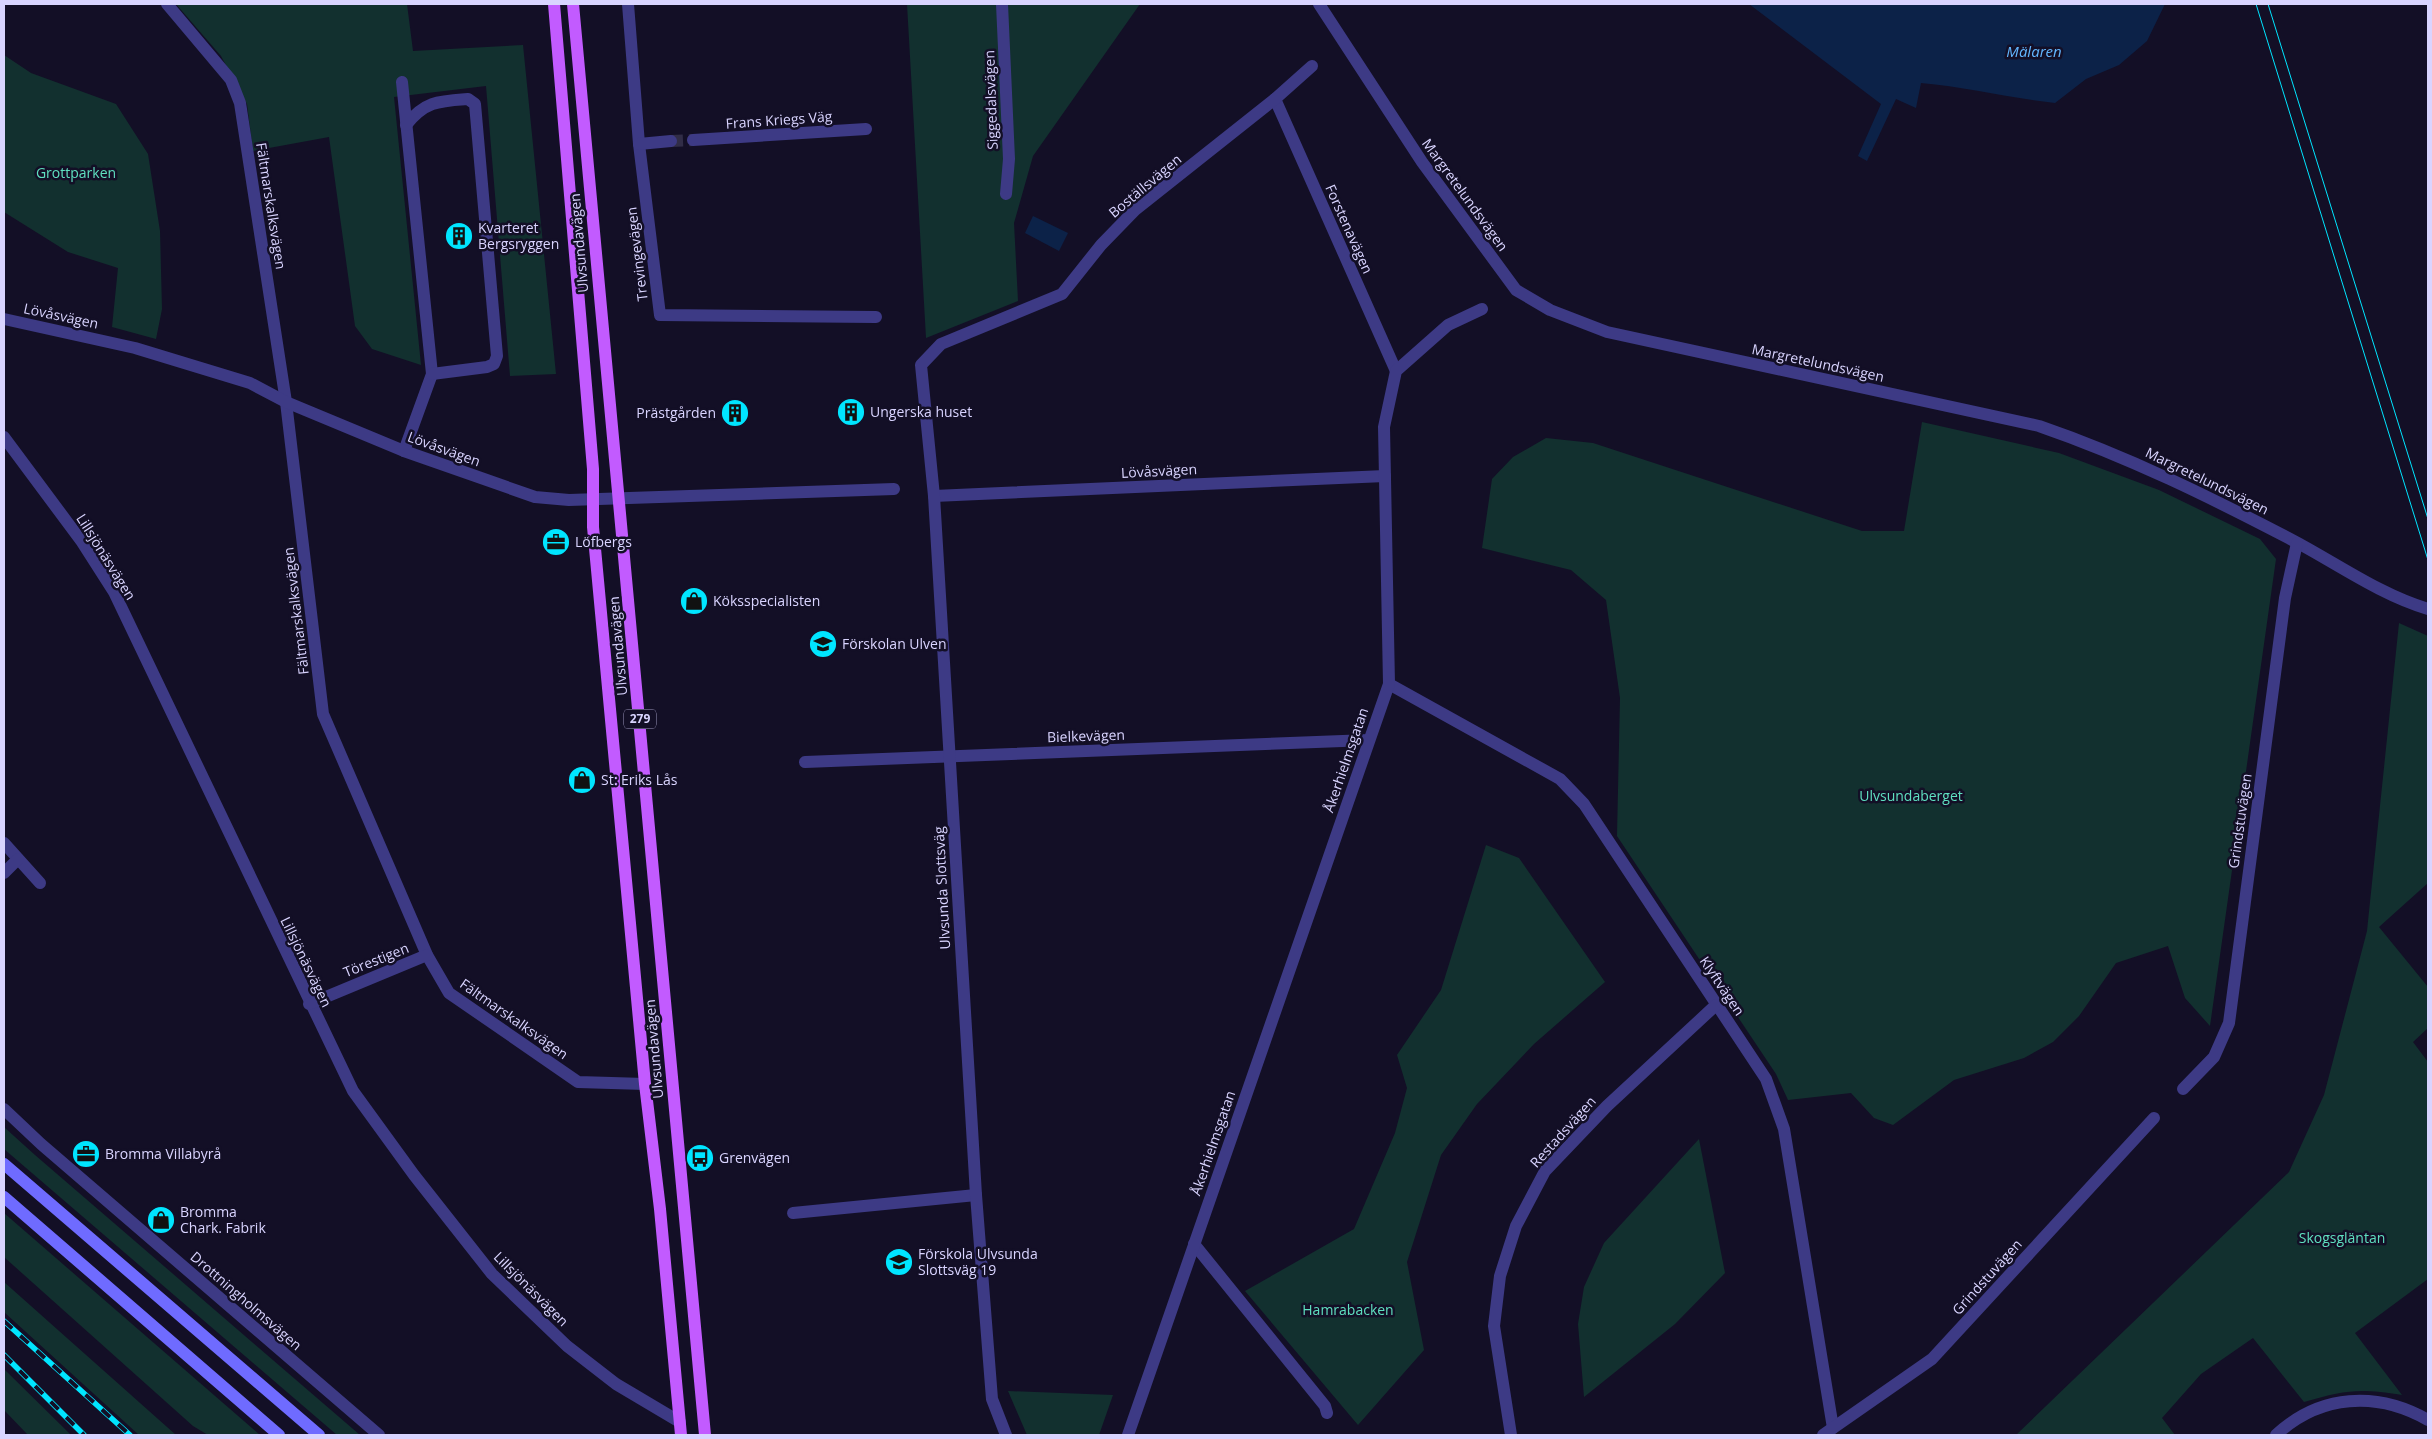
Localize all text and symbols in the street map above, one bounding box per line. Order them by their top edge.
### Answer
water label: Mälaren [2006,41,2062,61]
street label: Siggedalsvägen [979,50,1002,150]
street label: Frans Kriegs Väg [725,106,833,133]
street label: Margretelundsvägen [1418,135,1513,255]
street label: Fältmarskalksvägen [252,141,291,271]
street label: Boställsvägen [1104,150,1185,222]
park label: Grottparken [36,163,116,182]
street label: Forstenavägen [1321,181,1378,277]
street label: Ulvsundavägen [565,193,592,294]
street label: Trevingevägen [621,206,652,302]
place label: Kvarteret Bergsryggen [478,218,559,253]
building icon: Kvarteret Bergsryggen [444,221,474,251]
street label: Lövåsvägen [22,298,100,333]
street label: Margretelundsvägen [1750,339,1886,386]
building icon: Ungerska huset [836,397,866,427]
building icon: Prästgården [720,398,750,428]
place label: Ungerska huset [870,402,972,421]
place label: Prästgården [636,403,716,422]
street label: Lövåsvägen [405,427,483,470]
street label: Margretelundsvägen [2142,442,2272,519]
street label: Lövåsvägen [1121,459,1197,482]
street label: Lillsjönäsvägen [72,510,141,603]
office icon: Löfbergs [541,527,571,557]
place label: Löfbergs [575,532,632,551]
street label: Fältmarskalksvägen [278,546,313,676]
shop icon: Köksspecialisten [679,586,709,616]
place label: Köksspecialisten [713,591,820,610]
street label: Ulvsundavägen [604,596,631,697]
school or university icon: Förskolan Ulven [808,629,838,659]
place label: Förskolan Ulven [842,634,947,653]
street label: Åkerhielmsgatan [1319,705,1372,815]
road number: 279 [624,710,656,729]
street label: Bielkevägen [1047,725,1125,746]
shop icon: St: Eriks Lås [567,765,597,795]
place label: St: Eriks Lås [601,770,678,789]
street label: Grindstuvägen [2223,772,2256,870]
park label: Ulvsundaberget [1859,786,1963,805]
street label: Ulvsunda Slottsväg [929,826,954,950]
street label: Lillsjönäsvägen [276,913,337,1010]
street label: Törestigen [340,938,411,981]
street label: Klyftvägen [1696,952,1749,1019]
street label: Fältmarskalksvägen [456,974,572,1063]
street label: Ulvsundavägen [640,999,667,1100]
street label: Åkerhielmsgatan [1186,1088,1239,1198]
street label: Restadsvägen [1525,1092,1600,1171]
office icon: Bromma Villabyrå [71,1139,101,1169]
bus stop icon: Grenvägen [685,1143,715,1173]
place label: Bromma Villabyrå [105,1144,221,1163]
place label: Grenvägen [719,1148,790,1167]
place label: Bromma Chark. Fabrik [180,1202,266,1237]
shop icon: Bromma Chark. Fabrik [146,1205,176,1235]
park label: Skogsgläntan [2299,1228,2385,1247]
street label: Grindstuvägen [1948,1235,2026,1319]
place label: Förskola Ulvsunda Slottsväg 19 [918,1244,1038,1279]
street label: Drottningholmsvägen [187,1247,306,1354]
street label: Lillsjönäsvägen [490,1247,573,1330]
school or university icon: Förskola Ulvsunda Slottsväg 19 [884,1247,914,1277]
park label: Hamrabacken [1302,1300,1394,1319]

